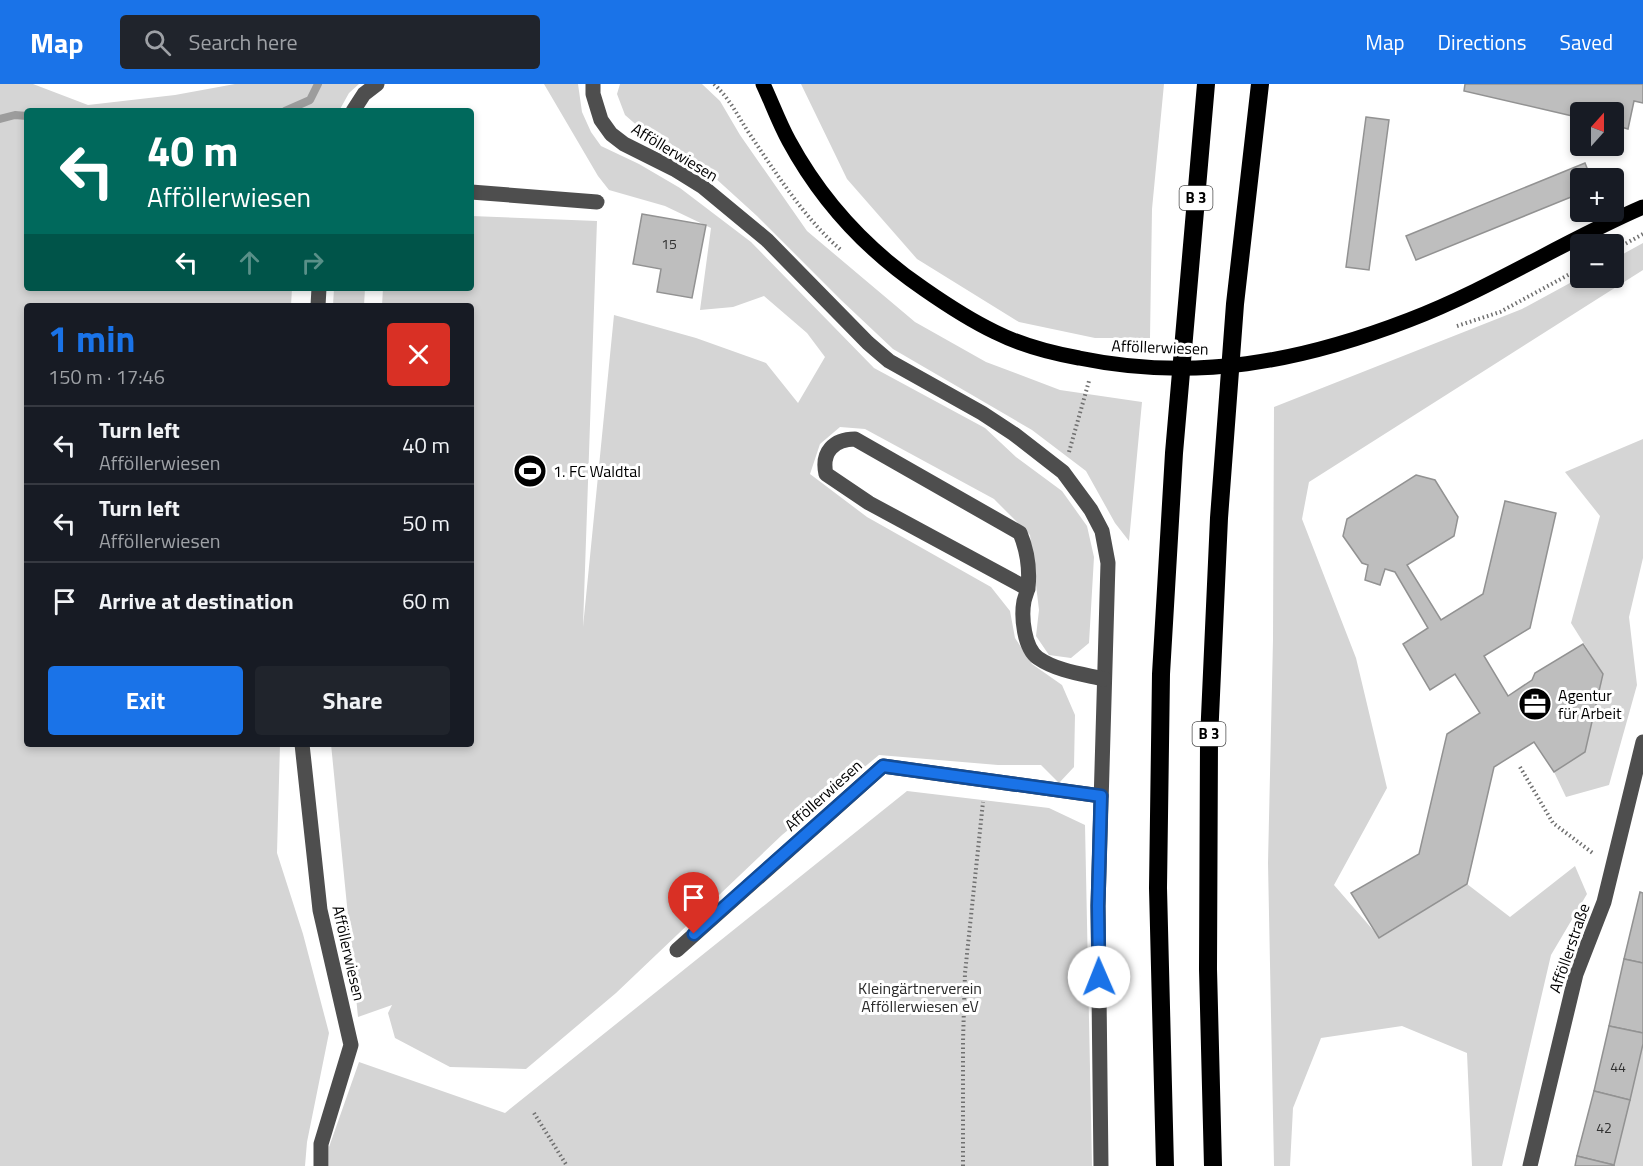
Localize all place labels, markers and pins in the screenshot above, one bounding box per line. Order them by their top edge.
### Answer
sports icon: 1. FC Waldtal [512,453,548,489]
place label: 1. FC Waldtal [553,459,641,483]
place label: Agentur für Arbeit [1558,683,1622,725]
office icon: Agentur für Arbeit [1517,686,1553,722]
pin [668,872,719,934]

